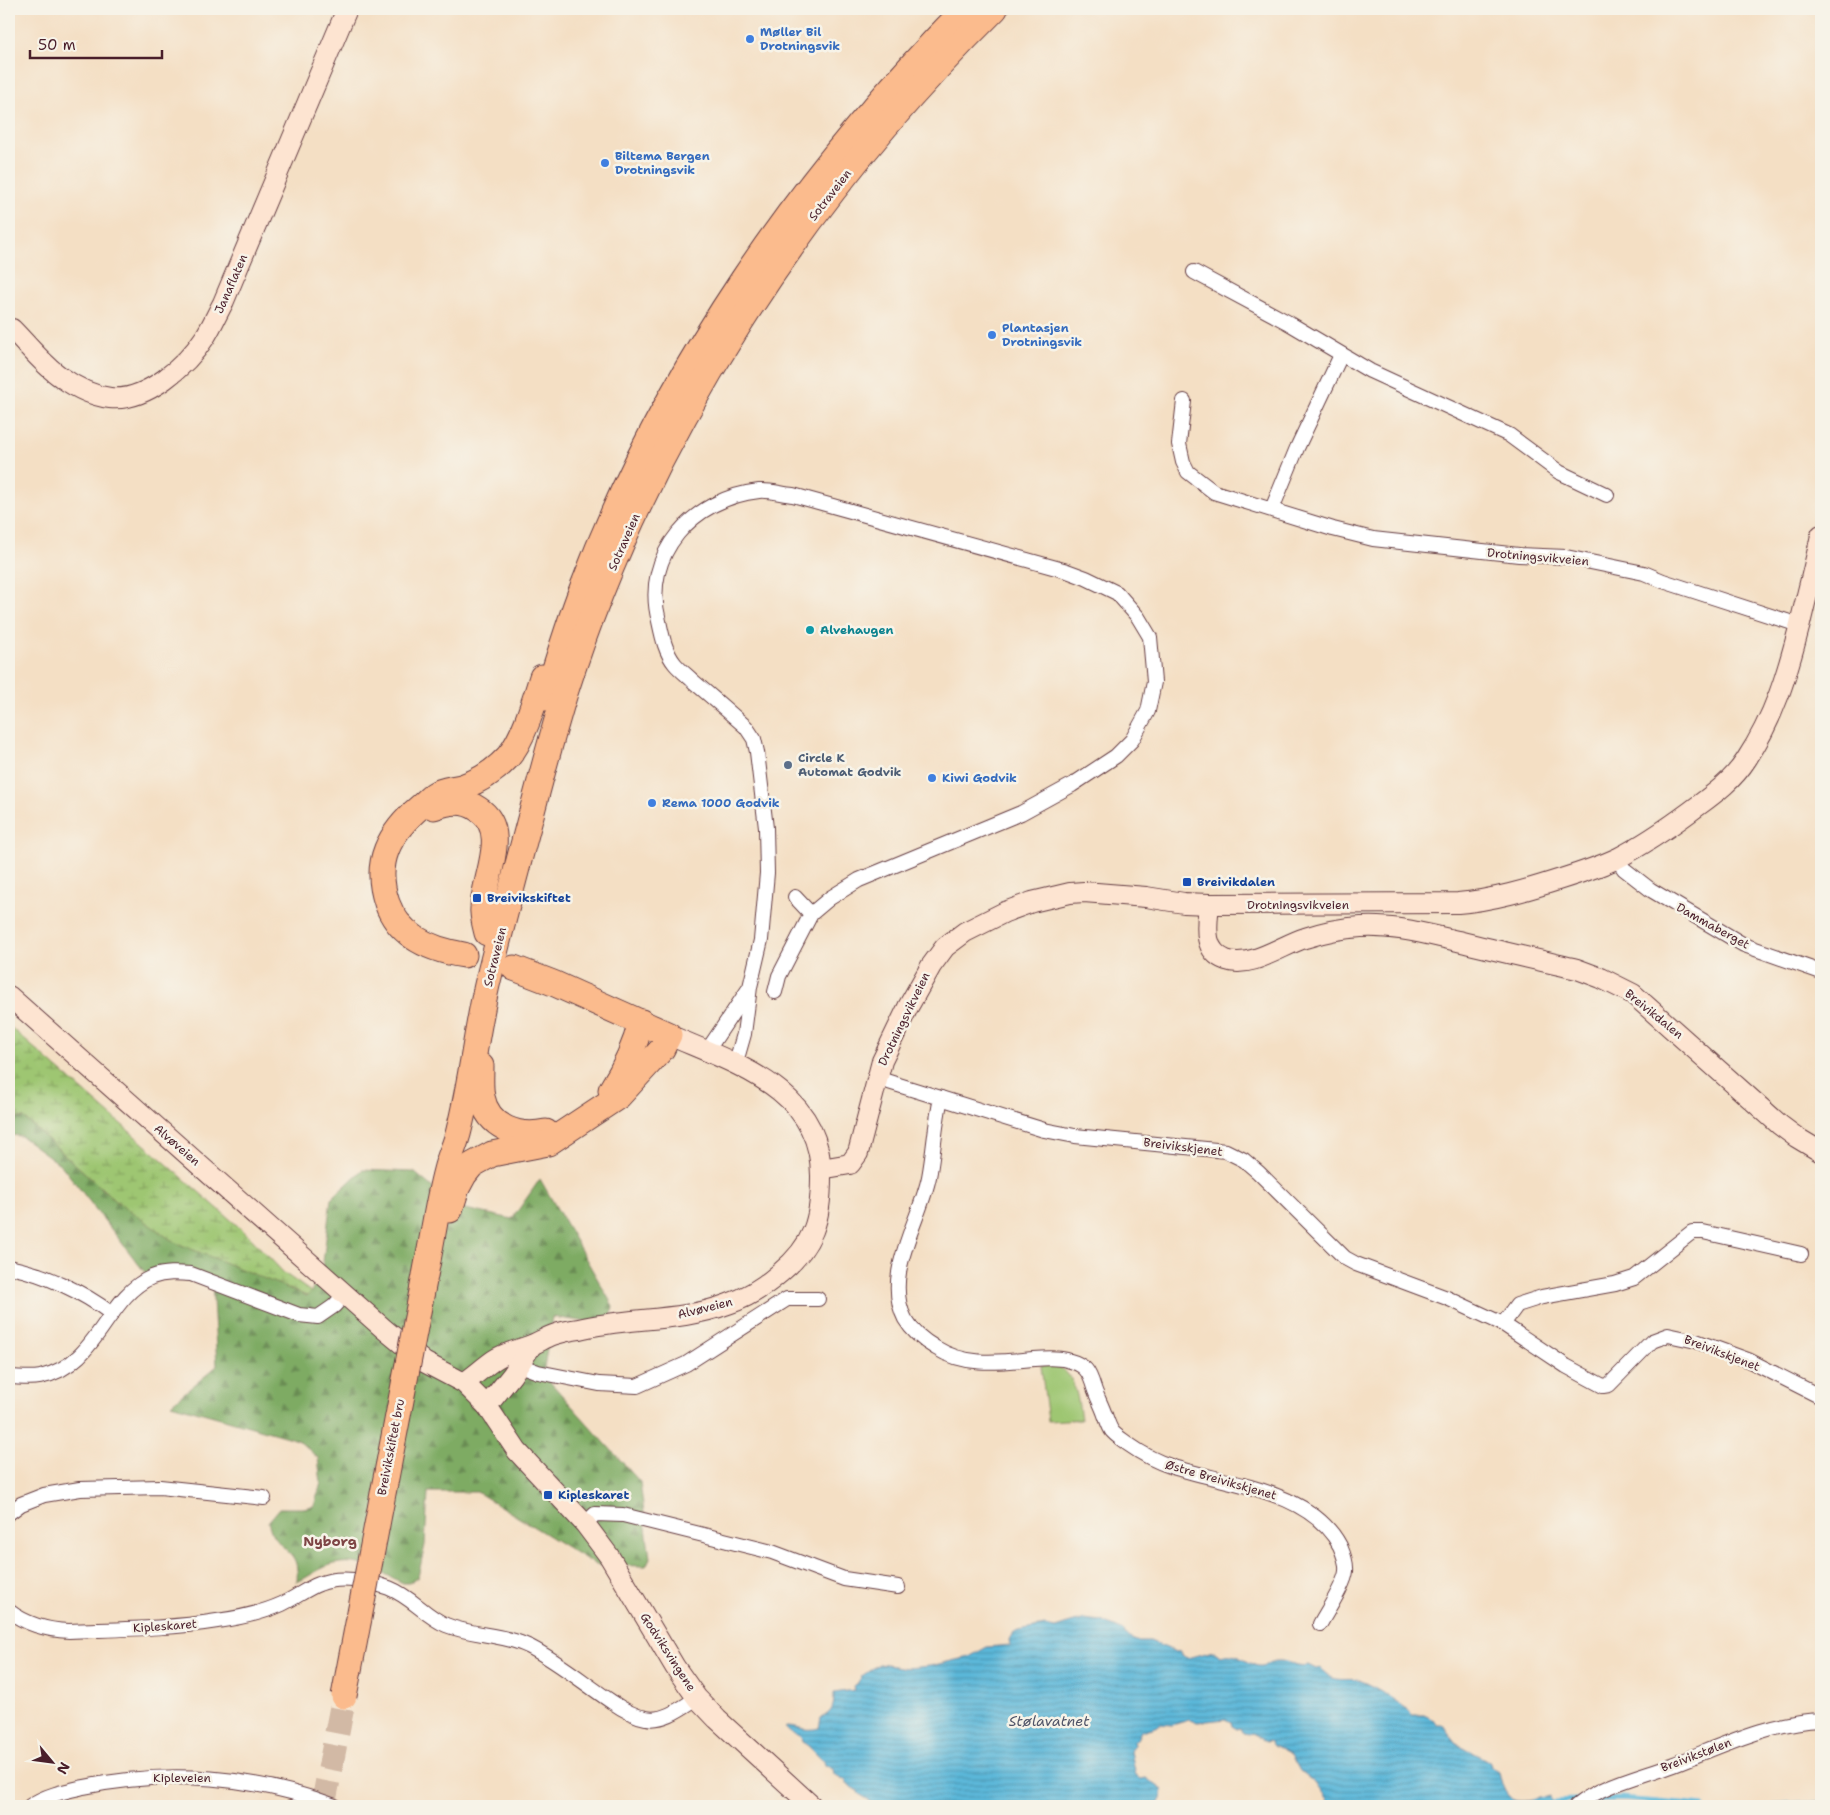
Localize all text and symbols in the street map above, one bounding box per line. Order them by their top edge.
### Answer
place label: Møller Bil Drotningsvik [760,24,840,54]
scale bar [30,28,162,60]
marker: Møller Bil Drotningsvik [744,33,756,45]
text: 50 m [38,35,76,55]
place label: Biltema Bergen Drotningsvik [615,148,710,178]
marker: Biltema Bergen Drotningsvik [599,157,611,169]
street label: Sotraveien [805,166,855,224]
street label: Janaflaten [211,252,251,316]
place label: Plantasjen Drotningsvik [1002,320,1082,350]
marker: Plantasjen Drotningsvik [986,329,998,341]
street label: Sotraveien [604,511,644,573]
street label: Drotningsvikveien [1486,545,1590,569]
place label: Alvehaugen [820,622,894,638]
marker: Alvehaugen [804,624,816,636]
place label: Circle K Automat Godvik [798,750,901,780]
marker: Circle K Automat Godvik [782,759,794,771]
place label: Kiwi Godvik [942,770,1017,786]
marker: Kiwi Godvik [926,772,938,784]
place label: Rema 1000 Godvik [662,795,780,811]
marker: Rema 1000 Godvik [646,797,658,809]
place label: Breivikdalen [1197,874,1275,890]
marker: Breivikdalen [1181,876,1193,888]
place label: Breivikskiftet [487,890,571,906]
marker: Breivikskiftet [471,892,483,904]
street label: Drotningsvikveien [1247,897,1349,913]
street label: Dammaberget [1674,899,1752,953]
street label: Sotraveien [480,926,510,988]
street label: Drotningsvikveien [874,970,934,1068]
street label: Breivikdalen [1622,986,1686,1042]
street label: Alvøveien [151,1121,203,1169]
street label: Breivikskjenet [1142,1134,1224,1160]
street label: Alvøveien [676,1293,734,1323]
street label: Breivikskjenet [1682,1331,1762,1375]
street label: Breivikskiftet bru [374,1397,408,1497]
street label: Østre Breivikskjenet [1163,1456,1279,1504]
place label: Kipleskaret [558,1487,629,1503]
marker: Kipleskaret [542,1489,554,1501]
district label: Nyborg [303,1532,357,1550]
street label: Godviksvingene [637,1610,700,1695]
street label: Kipleskaret [132,1616,198,1636]
water label: Stølavatnet [1009,1712,1090,1730]
street label: Breivikstølen [1658,1734,1734,1776]
north arrow [28,1738,78,1788]
text: N [53,1759,74,1778]
street label: Kipleveien [153,1770,211,1786]

